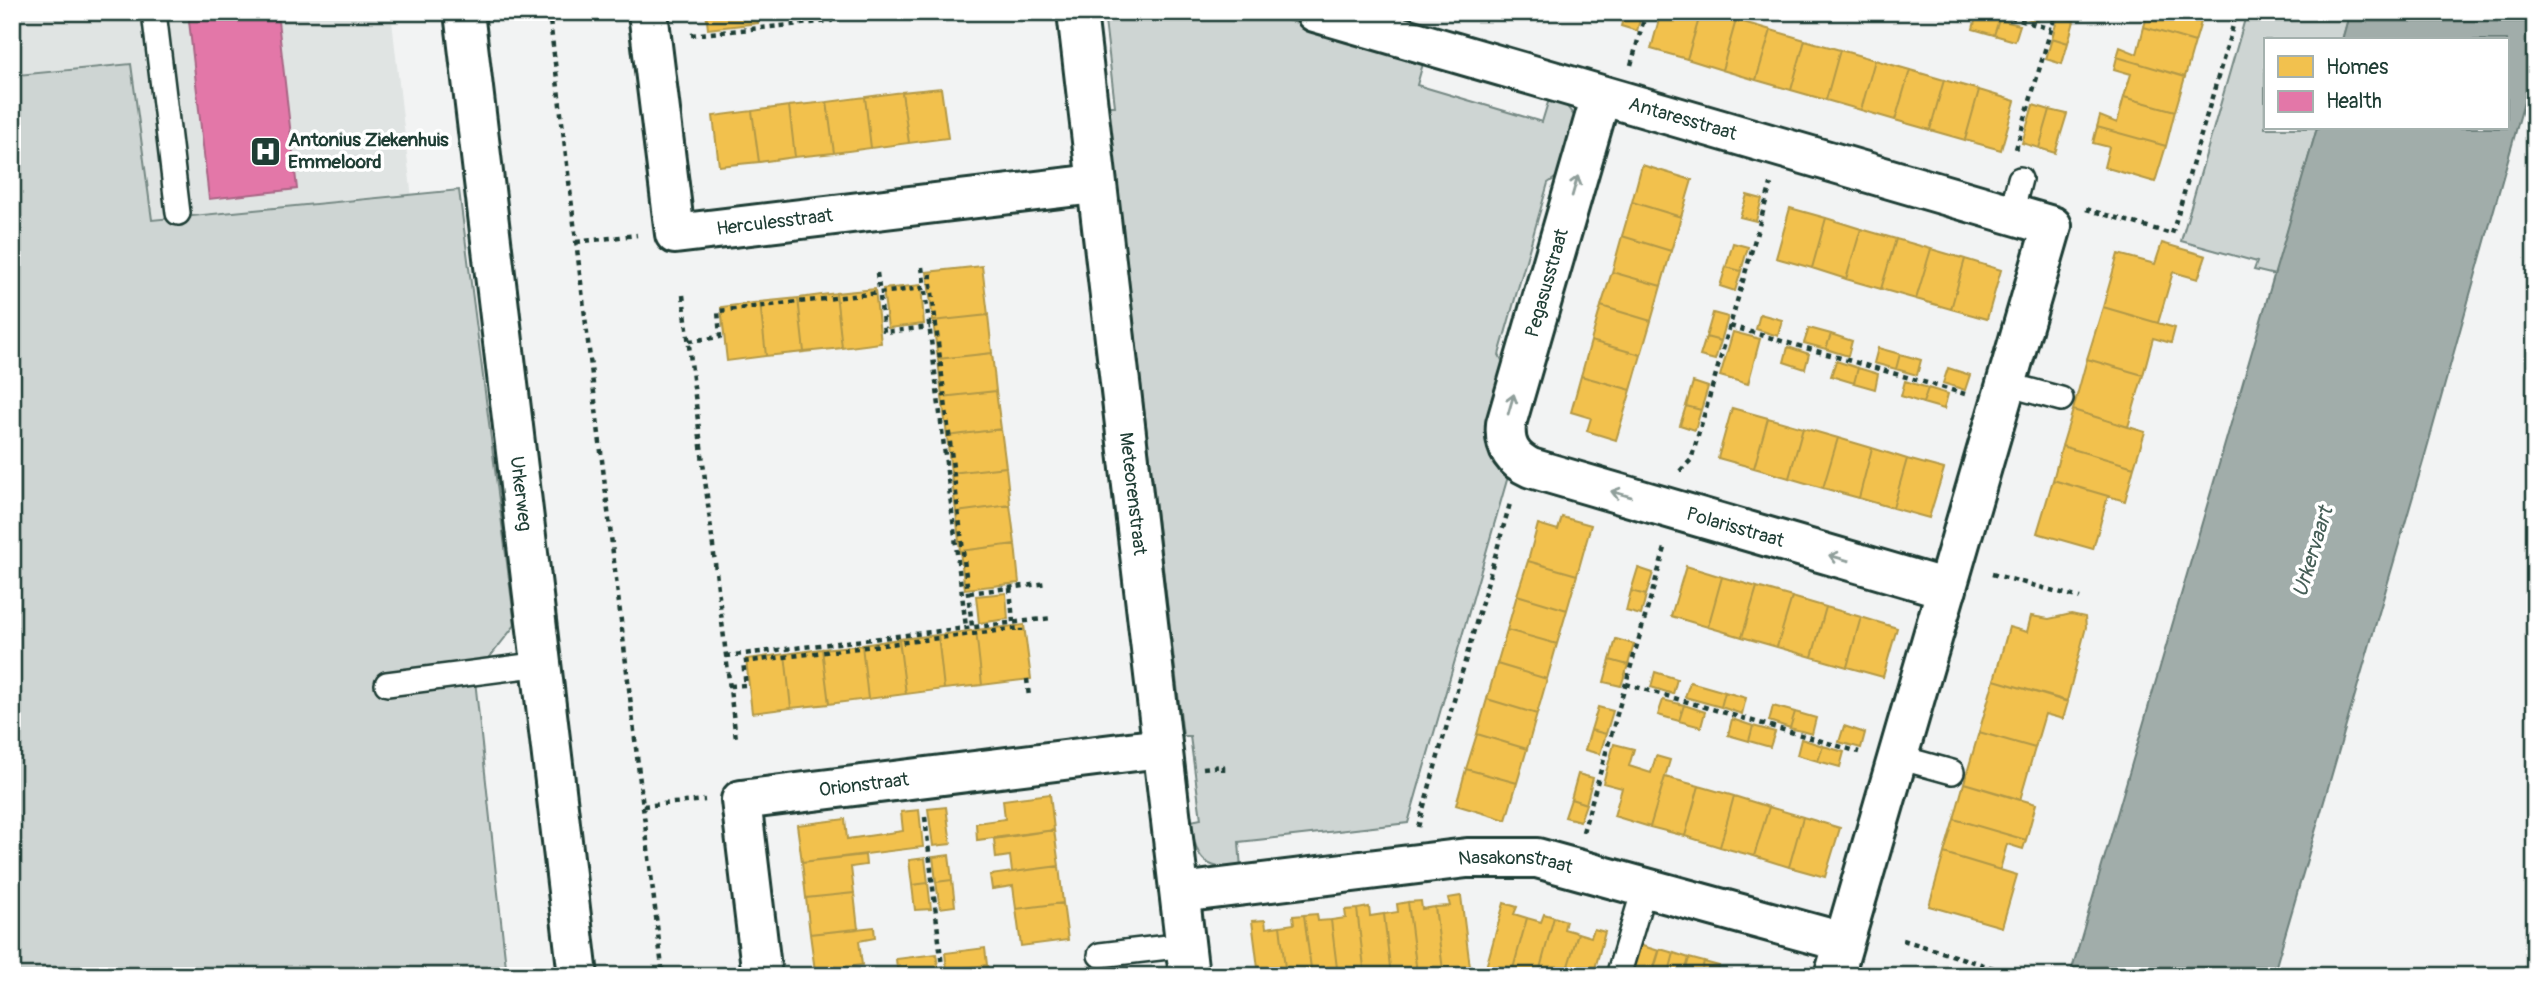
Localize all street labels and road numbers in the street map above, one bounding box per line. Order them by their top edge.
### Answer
street label: Antaresstraat [1626,92,1740,146]
street label: Herculesstraat [715,203,834,241]
street label: Pegasusstraat [1520,225,1574,340]
street label: Meteorenstraat [1114,431,1152,557]
street label: Urkerweg [505,455,537,532]
street label: Polarisstraat [1684,502,1787,553]
street label: Orionstraat [817,767,910,802]
street label: Nasakonstraat [1457,845,1576,879]

